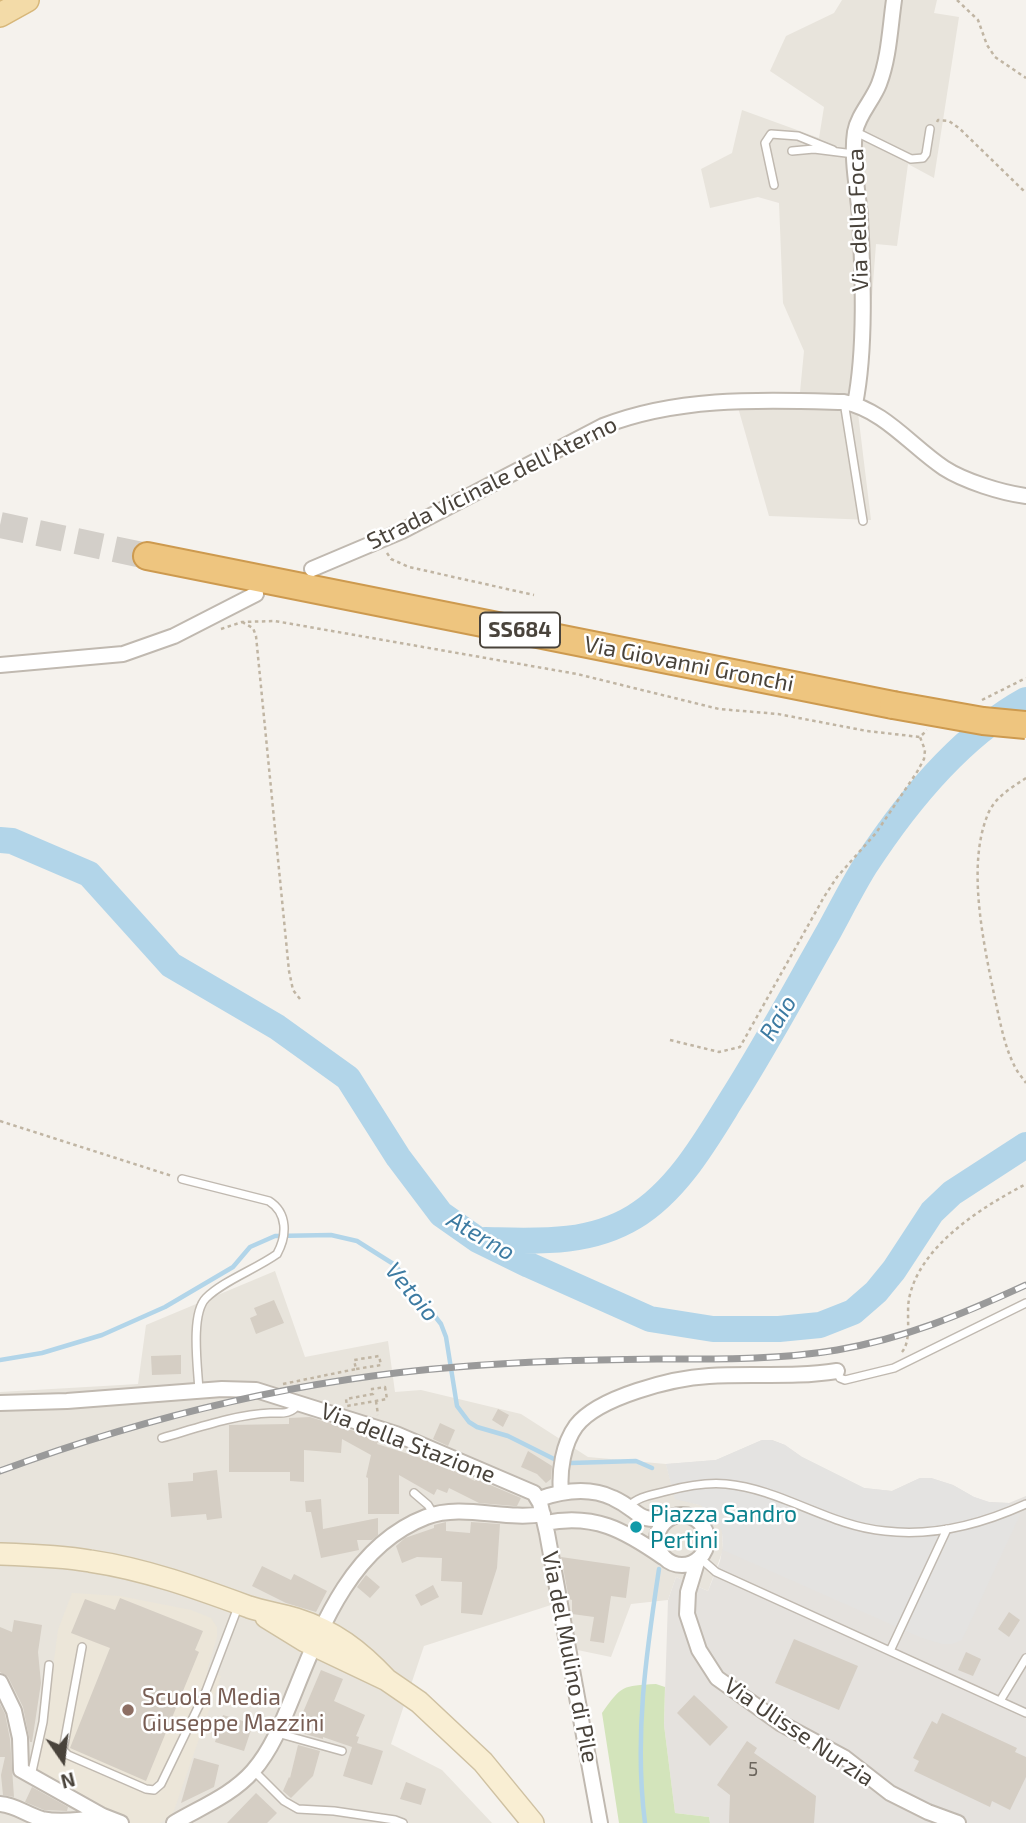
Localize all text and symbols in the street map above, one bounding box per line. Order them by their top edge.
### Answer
street label: Via della Foca [842,148,874,292]
street label: Strada Vicinale dell'Aterno [362,410,622,556]
road number: SS684 [480,612,560,648]
street label: Via Giovanni Gronchi [582,630,796,698]
water label: Raio [753,990,803,1046]
water label: Aterno [442,1205,520,1267]
water label: Vetoio [379,1256,445,1328]
street label: Via della Stazione [317,1397,499,1489]
place label: Piazza Sandro Pertini [650,1500,797,1554]
marker: Piazza Sandro Pertini [628,1519,644,1535]
street label: Via del Mulino di Pile [536,1549,604,1765]
street label: Via Ulisse Nurzia [719,1672,879,1792]
place label: Scuola Media Giuseppe Mazzini [142,1683,324,1737]
marker: Scuola Media Giuseppe Mazzini [120,1702,136,1718]
north arrow [28,1725,98,1795]
house number: 5 [748,1759,758,1781]
text: N [59,1768,78,1794]

